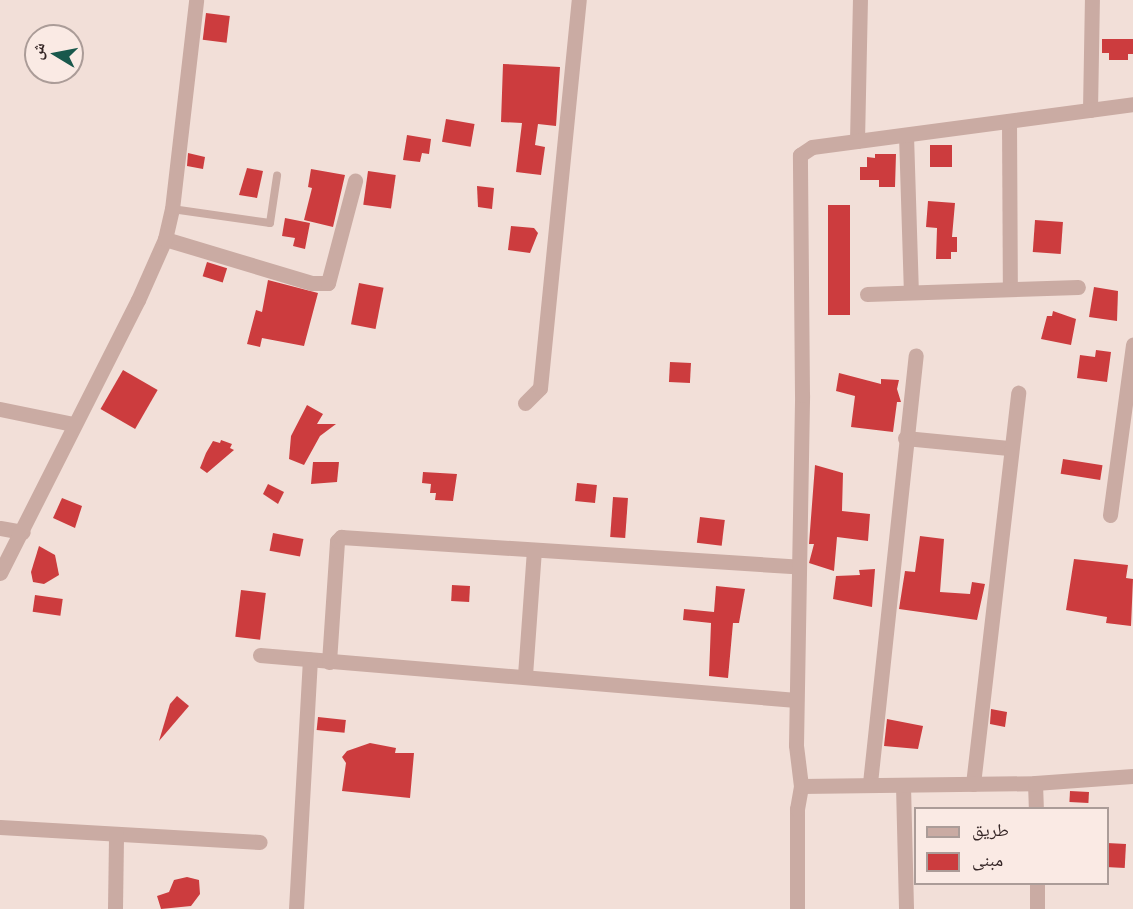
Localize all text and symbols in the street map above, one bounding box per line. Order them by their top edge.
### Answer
north arrow [24,24,84,84]
text: ش [28,41,48,61]
legend [914,807,1109,885]
text: طريق [972,820,1009,840]
text: مبنى [972,850,1003,870]

